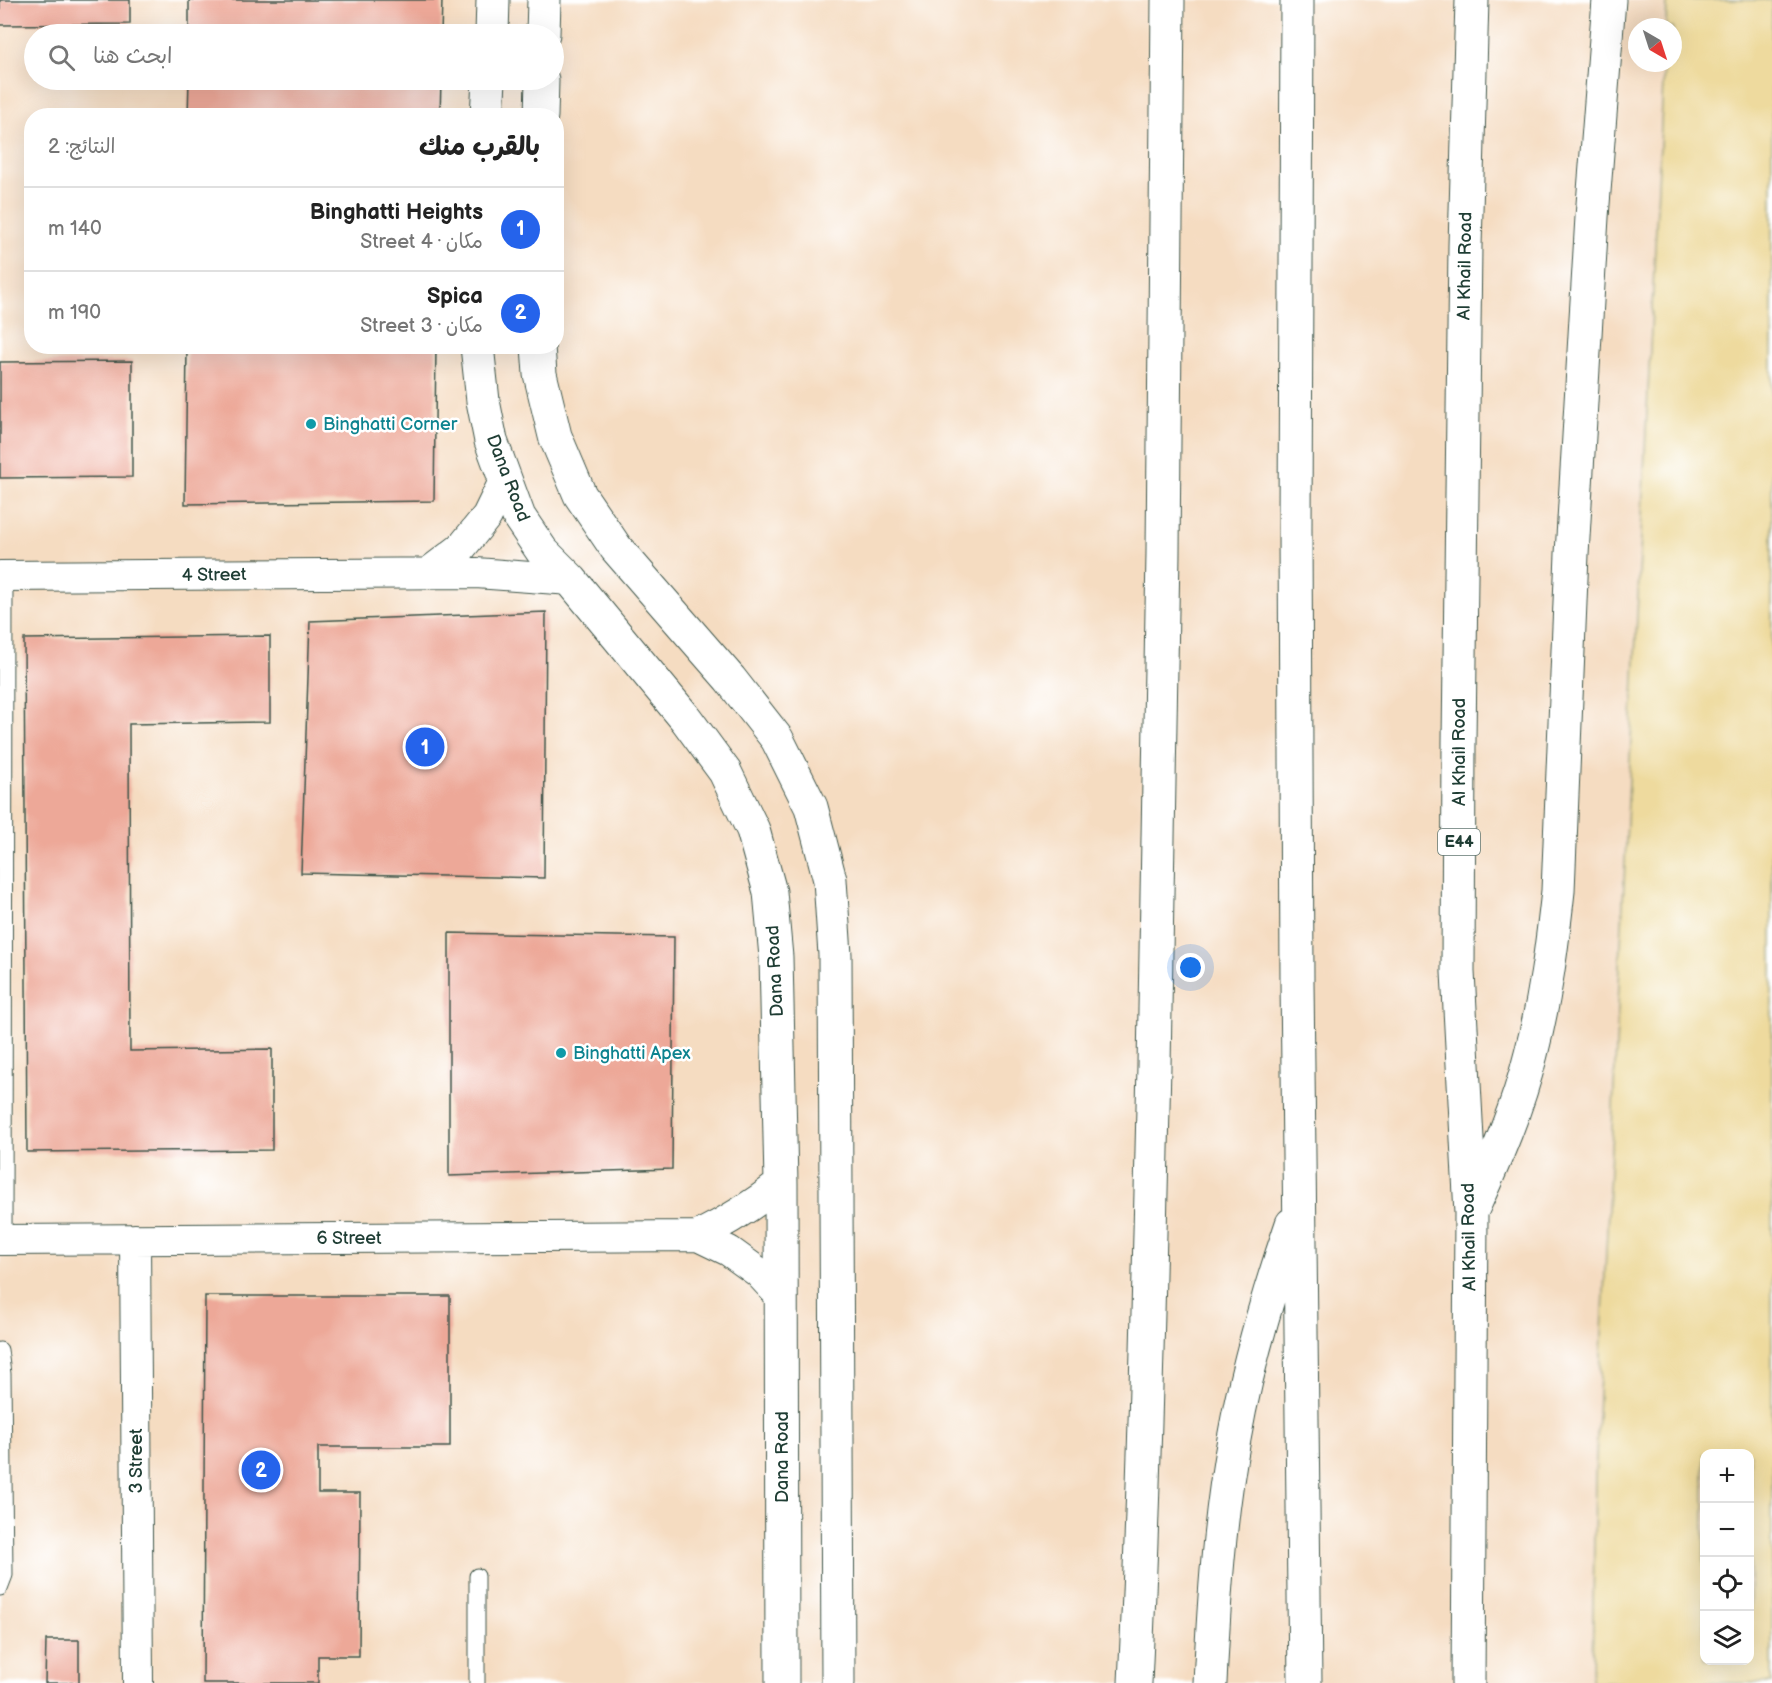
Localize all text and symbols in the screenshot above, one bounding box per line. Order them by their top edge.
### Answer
north arrow [1628,18,1682,72]
search box [24,24,564,90]
icon: search [45,41,78,74]
text: ابحث هنا [93,43,173,70]
text: بالقرب منك [419,132,540,163]
text: النتائج: 2 [48,135,115,159]
text: Binghatti Heights [310,199,483,226]
street label: Al Khail Road [1454,212,1476,320]
text: 140 m [48,217,102,241]
text: 1 [516,217,525,241]
text: مكان · 4 Street [360,230,483,254]
text: Spica [427,283,483,310]
text: 190 m [48,301,101,325]
text: 2 [515,301,527,325]
text: مكان · 3 Street [360,314,483,338]
place label: Binghatti Corner [323,414,458,435]
marker: Binghatti Corner [304,417,318,431]
street label: Dana Road [482,431,534,525]
street label: 4 Street [181,564,247,586]
street label: Al Khail Road [1449,698,1470,806]
pin: 1 [406,724,444,770]
road number: E44 [1438,829,1480,855]
street label: Dana Road [762,925,788,1017]
your location [1176,953,1205,982]
place label: Binghatti Apex [573,1043,691,1064]
marker: Binghatti Apex [554,1046,568,1060]
street label: Al Khail Road [1458,1183,1480,1291]
street label: 6 Street [317,1228,382,1249]
street label: Dana Road [772,1411,793,1503]
street label: 3 Street [126,1428,147,1494]
pin: 2 [242,1448,280,1492]
map controls [1700,1449,1754,1665]
button: + [1700,1449,1754,1503]
button: − [1700,1503,1754,1557]
button: locate [1700,1557,1754,1611]
button: layers [1700,1611,1754,1665]

